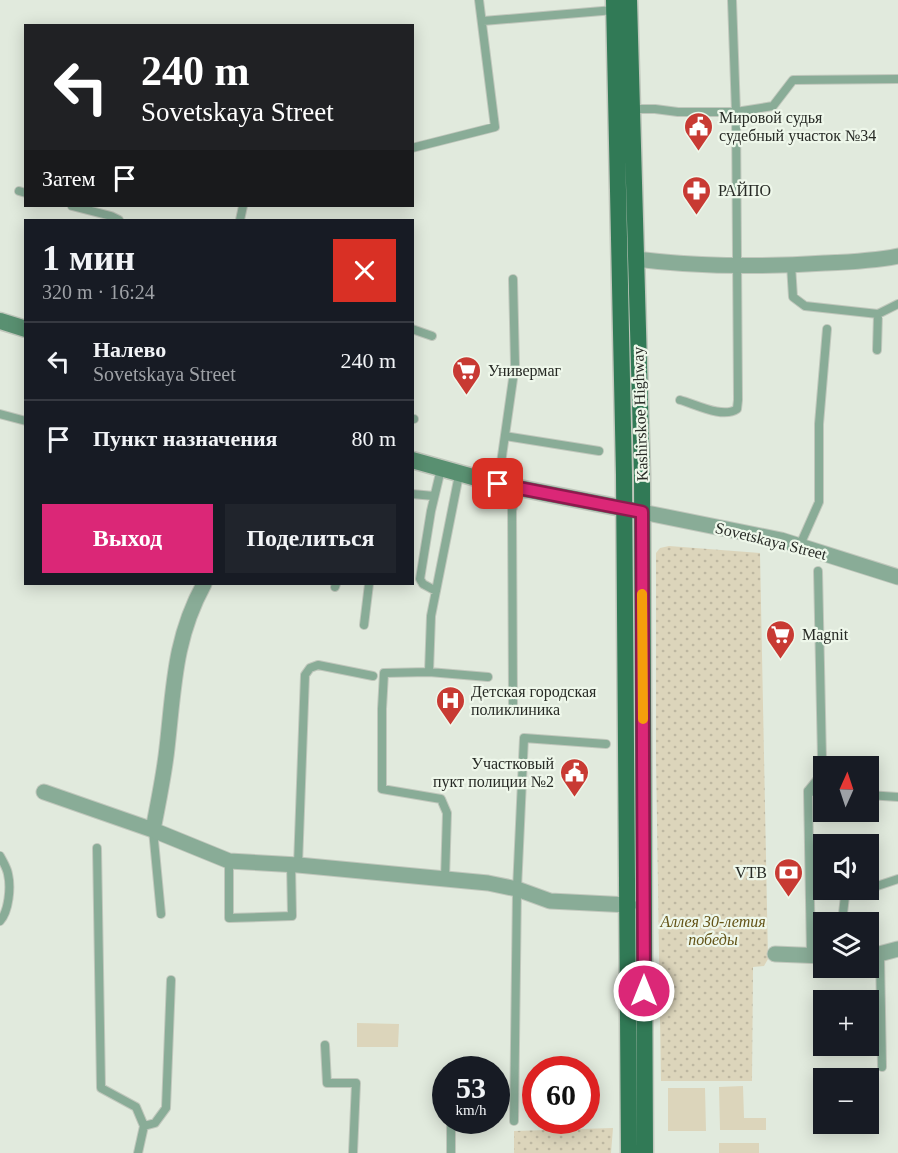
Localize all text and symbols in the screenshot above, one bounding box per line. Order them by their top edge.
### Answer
icon: left [42,48,120,126]
text: 240 m [141,48,250,94]
text: Sovetskaya Street [141,97,334,127]
place label: Мировой судья судебный участок №34 [719,109,876,145]
public building icon: Мировой судья судебный участок №34 [682,110,714,152]
icon: arrive [108,162,141,195]
text: Затем [42,166,96,191]
pharmacy icon: РАЙПО [681,174,713,216]
place label: РАЙПО [718,181,771,199]
text: 1 мин [42,238,135,278]
button: close [333,239,396,302]
text: 320 m · 16:24 [42,281,155,303]
text: Налево [93,337,166,362]
icon: left [42,345,75,378]
street label: Kashirskoe Highway [629,346,652,482]
text: 240 m [340,348,396,373]
supermarket icon: Универмаг [451,354,483,396]
place label: Универмаг [488,362,561,380]
text: Sovetskaya Street [93,363,236,385]
icon: arrive [42,423,75,456]
text: Пункт назначения [93,426,278,451]
text: 80 m [351,426,396,451]
pin [472,458,523,509]
icon: arrive [481,467,514,500]
button: Выход [42,504,213,573]
button: Поделиться [225,504,396,573]
street label: Sovetskaya Street [713,519,829,564]
supermarket icon: Magnit [765,618,797,660]
place label: Magnit [802,626,849,644]
place label: Детская городская поликлиника [471,683,597,718]
hospital icon: Детская городская поликлиника [434,684,466,726]
place label: Участковый пукт полиции №2 [433,755,554,791]
public building icon: Участковый пукт полиции №2 [559,756,591,798]
north arrow [813,756,879,822]
map controls [813,756,879,1134]
button: sound [813,834,879,900]
bank icon: VTB [772,856,804,898]
place label: VTB [735,864,767,881]
button: layers [813,912,879,978]
park label: Аллея 30-летия победы [659,913,766,948]
position arrow [612,959,676,1023]
button: + [813,990,879,1056]
speed limit sign: 60 [522,1056,600,1134]
button: − [813,1068,879,1134]
text: 53 [456,1071,486,1104]
text: km/h [456,1102,486,1118]

